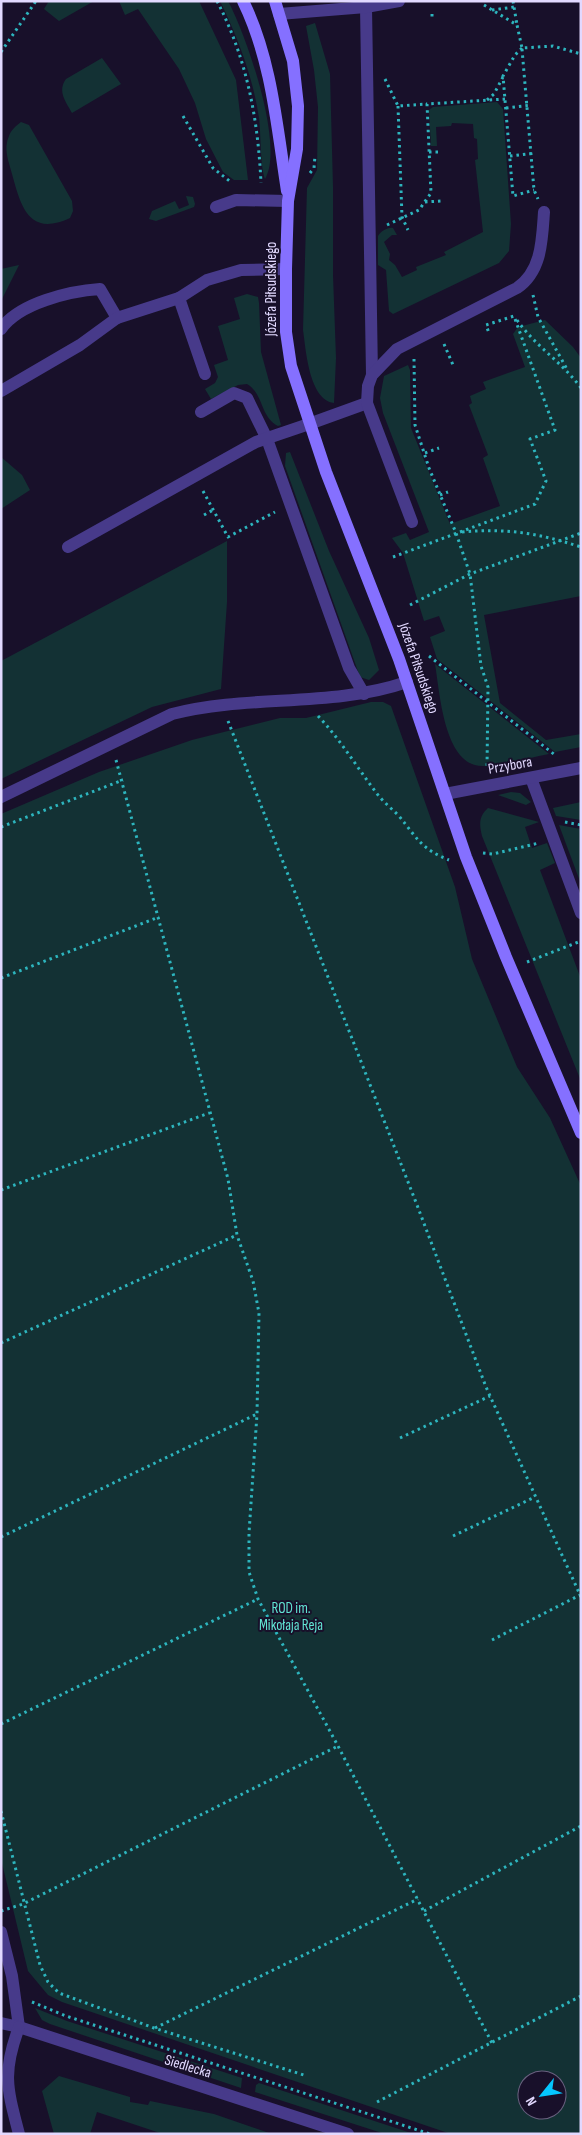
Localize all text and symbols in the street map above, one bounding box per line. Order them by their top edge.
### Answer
street label: Józefa Piłsudskiego [262,242,281,337]
street label: Józefa Piłsudskiego [394,619,443,716]
street label: Przybora [487,752,534,779]
park label: ROD im. Mikołaja Reja [259,1599,323,1635]
street label: Siedlecka [162,2050,214,2083]
north arrow [517,2070,567,2120]
text: N [522,2094,540,2109]

